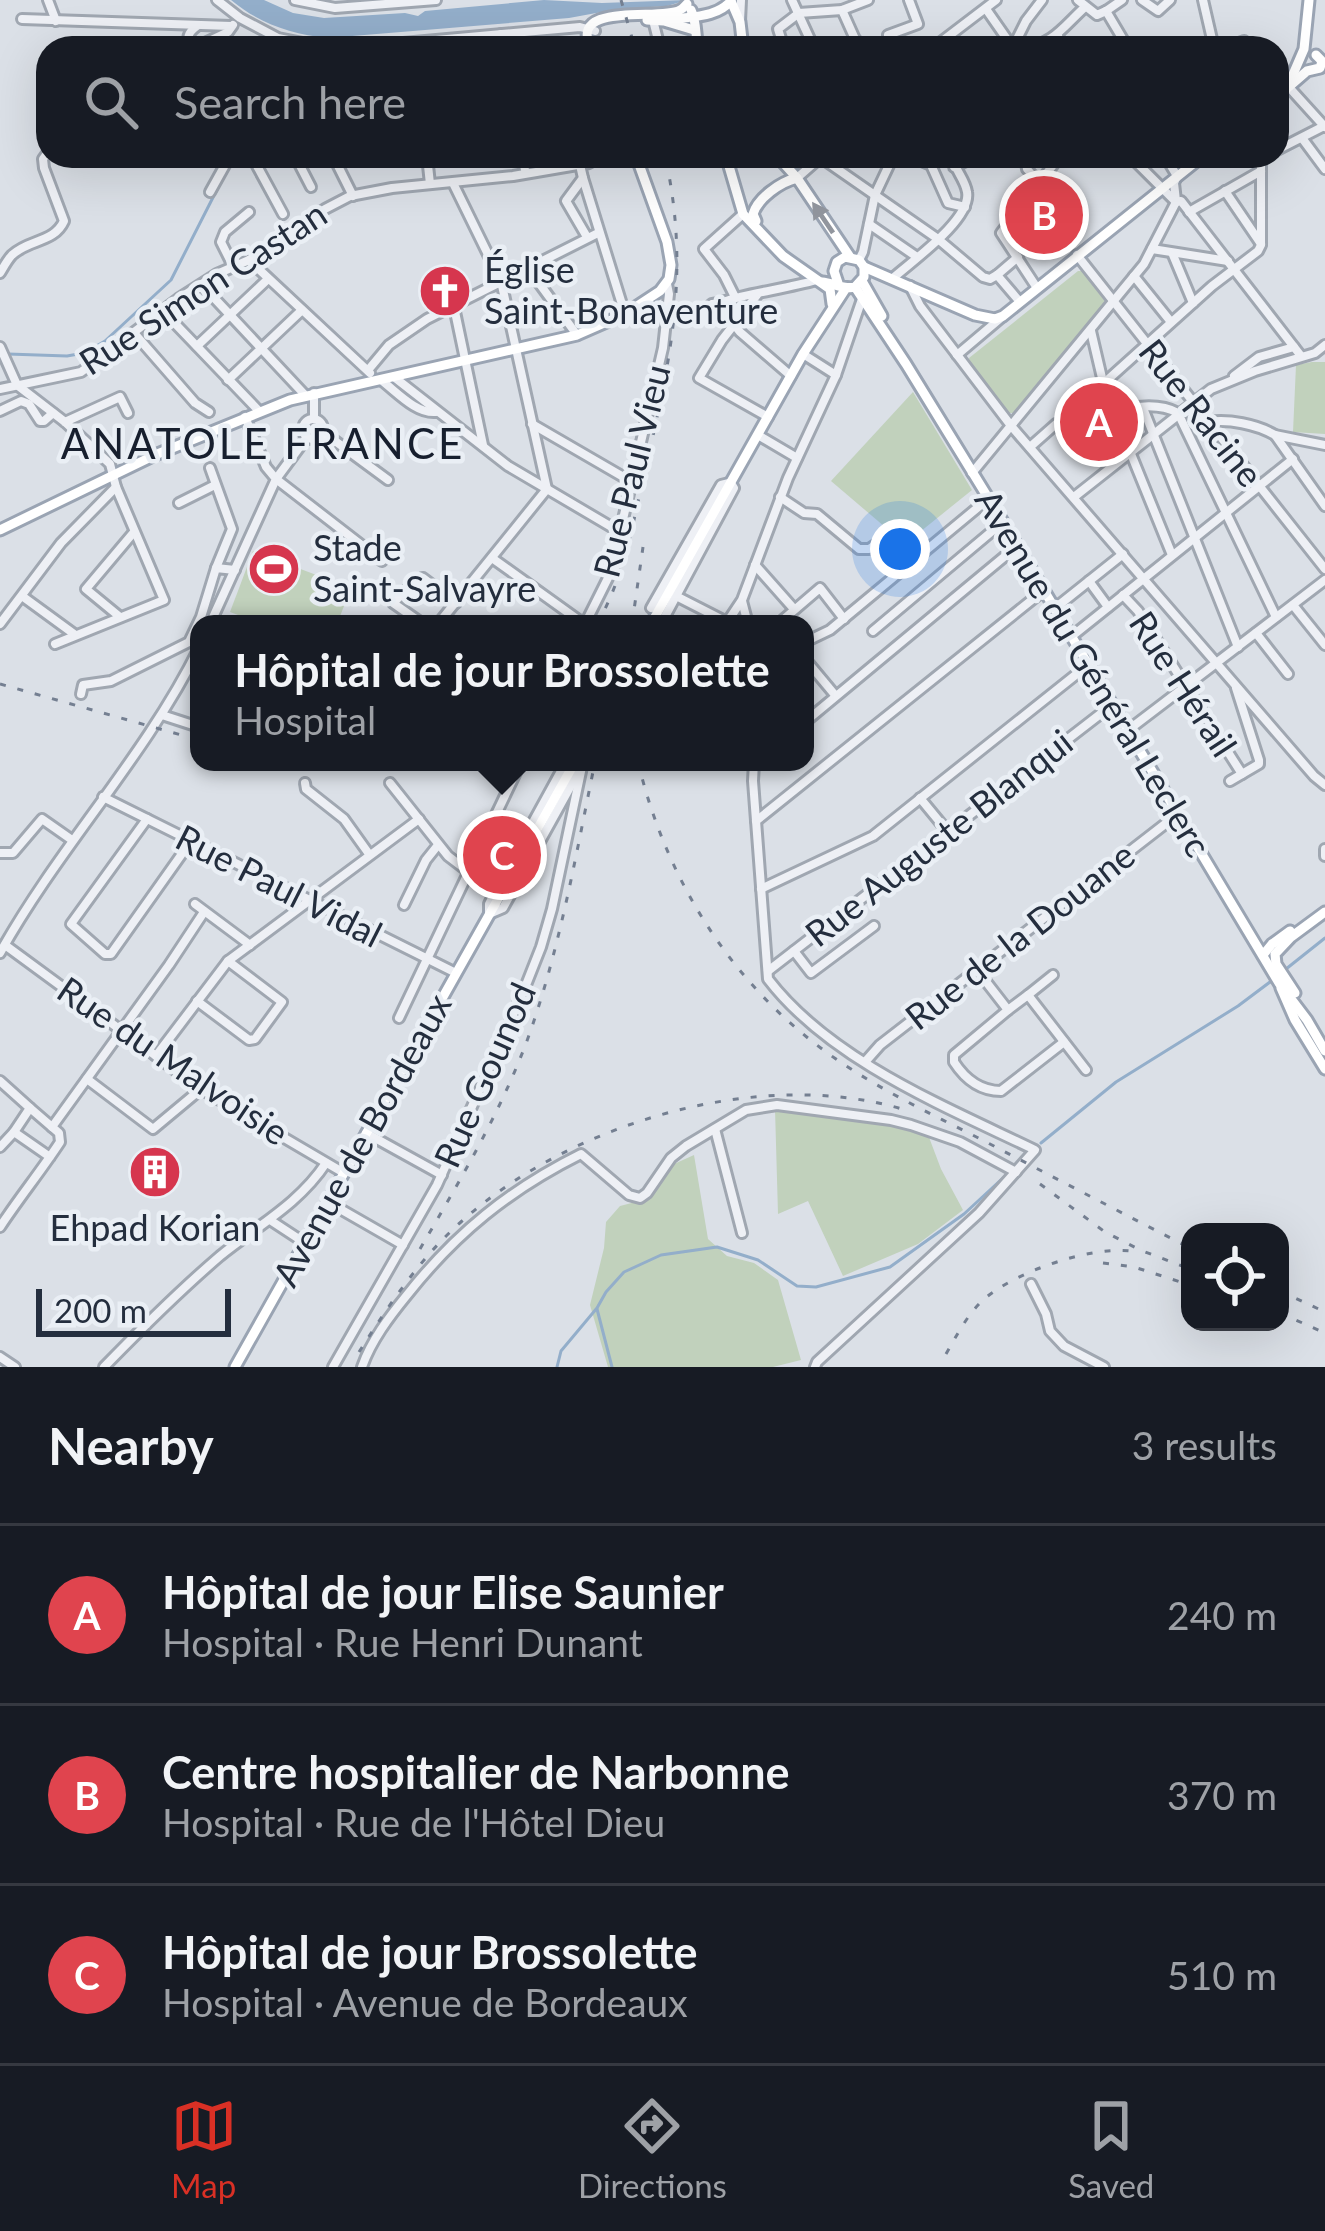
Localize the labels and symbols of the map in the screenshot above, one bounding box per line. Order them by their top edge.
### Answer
pin: B [1005,170,1083,260]
street label: Rue Simon Castan [71,191,334,383]
one-way arrow [812,202,835,234]
place label: Église Saint-Bonaventure [484,247,778,332]
church icon: Église Saint-Bonaventure [417,263,473,319]
street label: Rue Racine [1131,330,1273,495]
street label: Rue Paul Vieu [583,360,679,582]
pin: A [1060,377,1138,467]
district label: ANATOLE FRANCE [61,418,465,468]
street label: Avenue du Général Leclerc [967,481,1221,864]
your location [870,519,930,579]
place label: Stade Saint-Salvayre [313,525,536,610]
sports icon: Stade Saint-Salvayre [246,541,302,597]
street label: Rue Hérail [1121,603,1247,764]
street label: Rue Auguste Blanqui [796,719,1081,955]
pin: C [463,810,541,900]
street label: Rue Paul Vidal [169,814,390,956]
street label: Rue de la Douane [896,832,1143,1038]
street label: Rue du Malvoisie [50,967,297,1154]
street label: Rue Gounod [424,976,544,1174]
street label: Avenue de Bordeaux [262,986,460,1293]
building icon: Ehpad Korian [127,1144,183,1200]
place label: Ehpad Korian [50,1205,260,1249]
scale bar [36,1283,231,1336]

